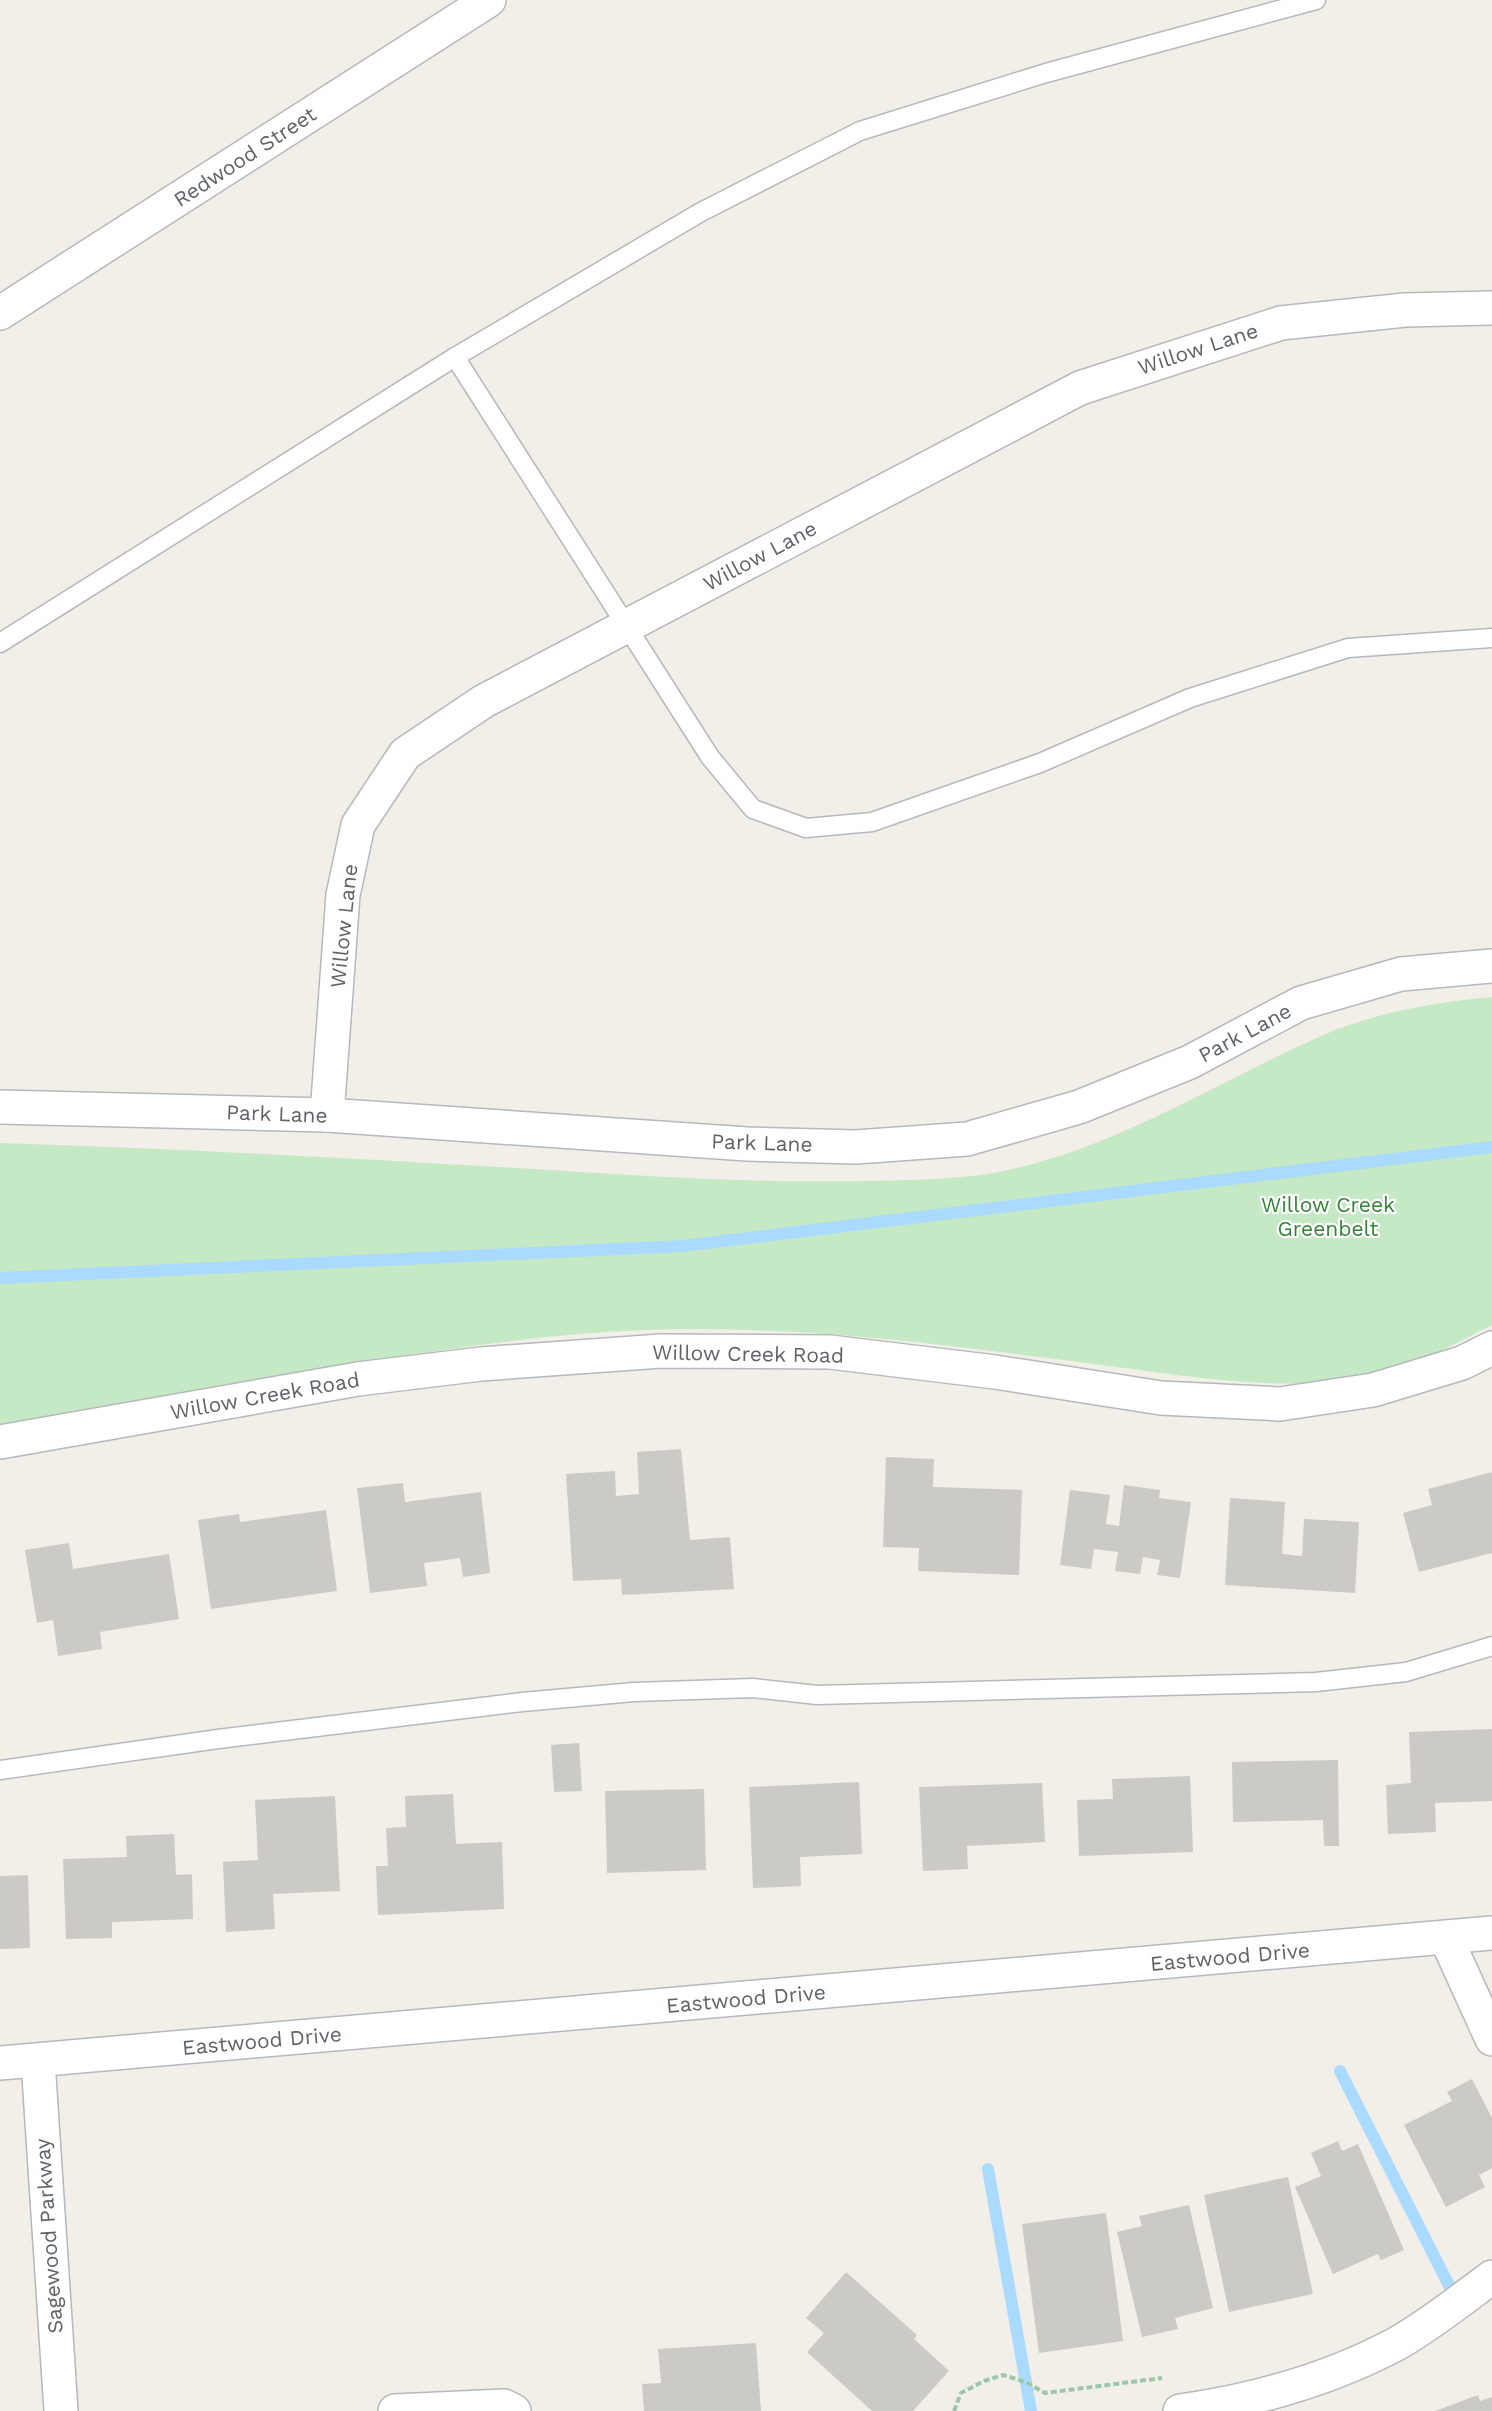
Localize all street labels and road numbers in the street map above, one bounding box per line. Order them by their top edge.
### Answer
street label: Redwood Street [169,101,321,212]
street label: Willow Lane [1135,317,1261,380]
street label: Willow Lane [699,515,821,596]
street label: Willow Lane [325,863,362,989]
street label: Park Lane [1194,998,1295,1067]
street label: Park Lane [226,1099,328,1128]
street label: Park Lane [711,1128,813,1157]
street label: Willow Creek Road [652,1339,844,1368]
street label: Willow Creek Road [168,1367,362,1424]
street label: Eastwood Drive [1149,1937,1311,1976]
street label: Eastwood Drive [665,1979,827,2018]
street label: Eastwood Drive [181,2021,343,2060]
street label: Sagewood Parkway [29,2137,68,2334]

